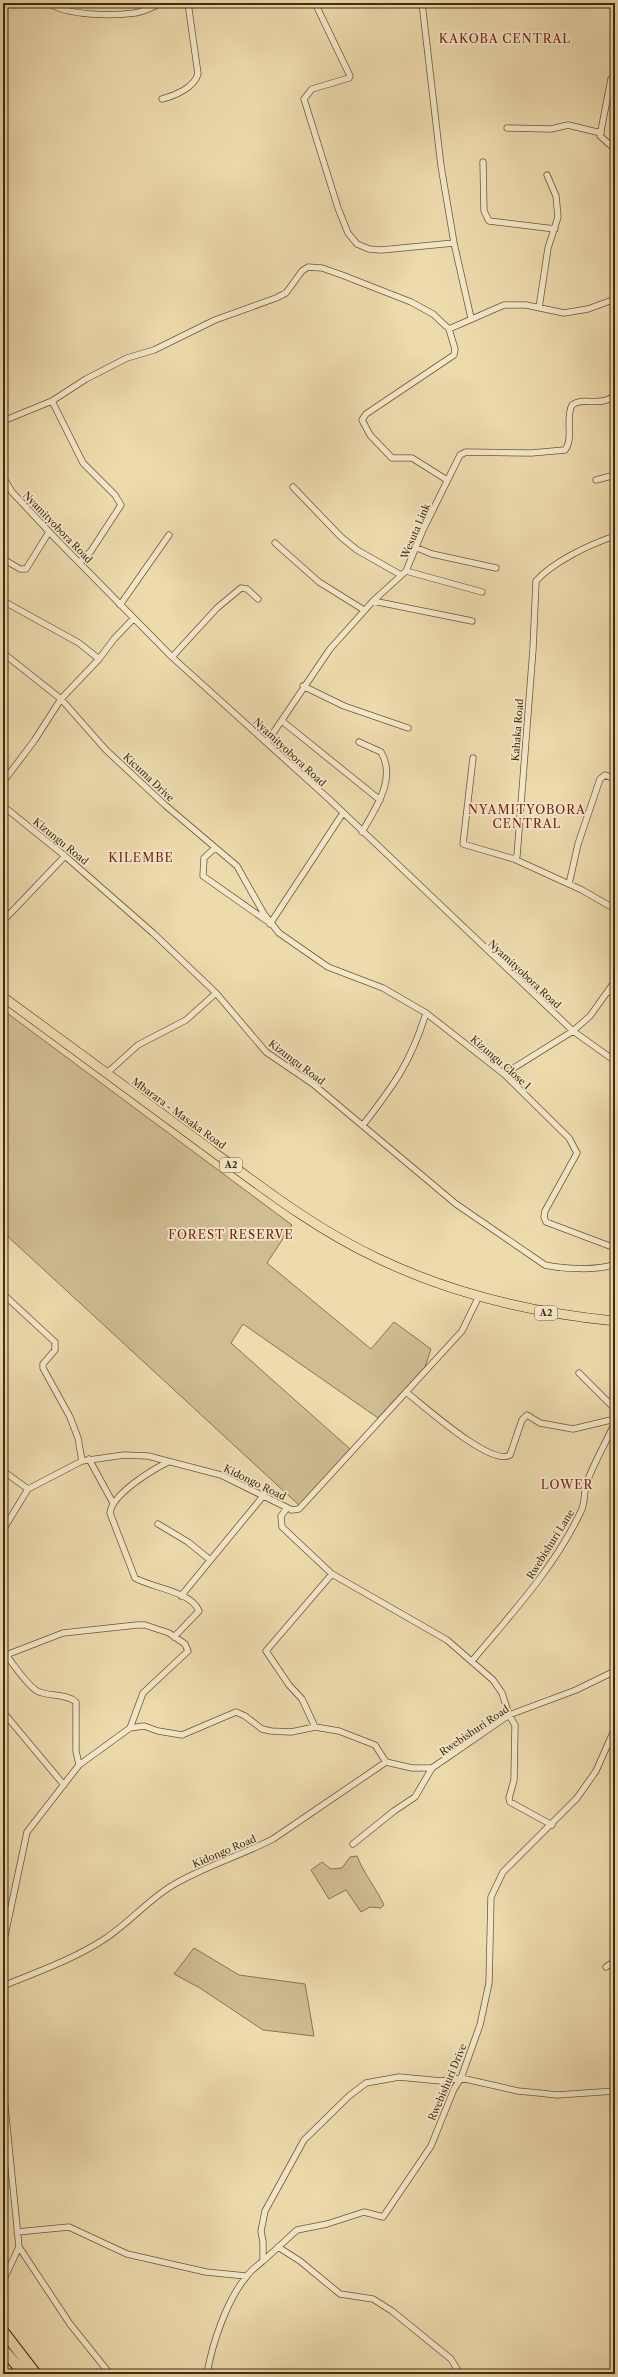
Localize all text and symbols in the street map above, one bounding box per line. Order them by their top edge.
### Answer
district label: KAKOBA CENTRAL [439,31,571,46]
street label: Nyamityobora Road [20,489,95,566]
street label: Wesuta Link [398,500,433,562]
street label: Kahaka Road [509,698,526,762]
street label: Nyamityobora Road [251,715,329,789]
street label: Kicuma Drive [120,750,177,805]
district label: NYAMITYOBORA CENTRAL [468,802,586,831]
street label: Kizungu Road [30,815,91,868]
district label: KILEMBE [108,850,174,865]
street label: Nyamityobora Road [486,937,564,1011]
street label: Kizungu Close I [468,1033,534,1092]
street label: Kizungu Road [266,1037,327,1088]
street label: Mbarara - Masaka Road [129,1075,228,1152]
road number: A2 [220,1158,242,1172]
district label: FOREST RESERVE [168,1227,294,1242]
road number: A2 [535,1306,557,1320]
street label: Kidongo Road [221,1462,288,1503]
district label: LOWER [541,1477,594,1492]
street label: Rwebishuri Lane [524,1507,577,1582]
street label: Rwebishuri Road [437,1702,512,1758]
street label: Kidongo Road [190,1832,258,1871]
street label: Rwebishuri Drive [425,2041,470,2123]

